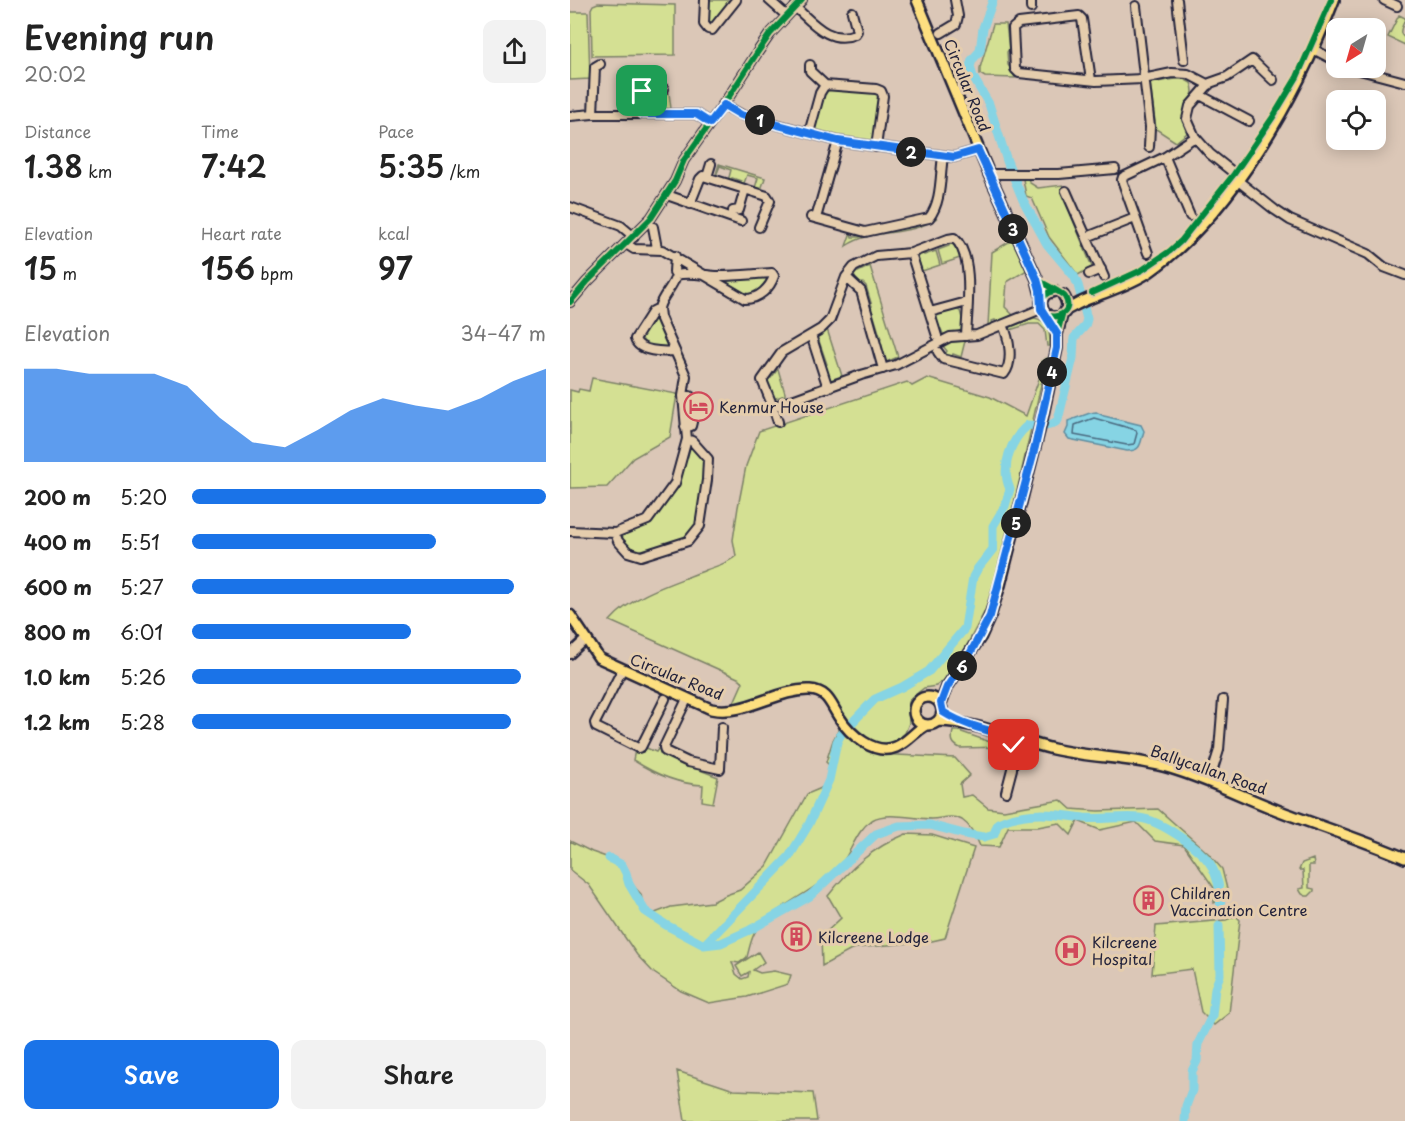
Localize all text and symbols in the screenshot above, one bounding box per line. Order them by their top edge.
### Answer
text: Evening run [24,11,215,61]
north arrow [1326,18,1386,78]
map controls [1326,18,1386,150]
button: share [483,20,546,83]
street label: Circular Road [939,35,997,135]
text: 20:02 [24,59,86,89]
pin [616,65,667,116]
icon: arrive [625,74,658,107]
button: locate [1326,90,1386,150]
pin: 1 [745,105,775,135]
text: 1 [756,108,764,132]
text: Distance [24,119,91,143]
text: Time [201,119,239,143]
text: Pace [378,119,414,143]
pin: 2 [896,137,926,167]
text: 2 [905,140,917,164]
text: 1.38 [24,143,83,188]
text: 7:42 [201,143,267,188]
text: 5:35 [378,143,445,188]
text: km [83,159,112,183]
text: /km [445,159,480,183]
pin: 3 [998,214,1028,244]
text: 3 [1008,217,1018,241]
text: Elevation [24,221,93,245]
text: Heart rate [201,221,282,245]
text: kcal [378,221,410,245]
text: 15 [24,245,57,290]
text: 156 [201,245,255,290]
text: 97 [378,245,413,290]
text: m [57,261,77,285]
text: bpm [255,261,294,285]
text: Elevation [24,318,110,348]
text: 34–47 m [460,318,546,348]
pin: 4 [1037,357,1067,387]
text: 4 [1047,360,1057,384]
hotel icon: Kenmur House [682,390,714,422]
place label: Kenmur House [719,395,824,418]
text: 200 m [24,482,91,512]
text: 5:20 [120,482,167,512]
pin: 5 [1001,508,1031,538]
text: 5 [1011,511,1021,535]
text: 400 m [24,527,92,557]
text: 5:51 [120,527,160,557]
text: 600 m [24,572,92,602]
text: 5:27 [120,572,164,602]
text: 800 m [24,617,91,647]
text: 6:01 [120,617,163,647]
street label: Circular Road [627,647,727,705]
pin: 6 [947,651,977,681]
text: 6 [956,654,968,678]
text: 1.0 km [24,662,91,692]
text: 5:26 [120,662,166,692]
text: 1.2 km [24,707,90,737]
text: 5:28 [120,707,165,737]
pin [988,719,1039,770]
icon: check [997,728,1030,761]
street label: Ballycallan Road [1148,738,1271,800]
place label: Children Vaccination Centre [1170,881,1308,921]
building icon: Children Vaccination Centre [1133,885,1165,917]
building icon: Kilcreene Lodge [781,920,813,952]
place label: Kilcreene Lodge [818,925,929,948]
place label: Kilcreene Hospital [1092,930,1157,970]
hospital icon: Kilcreene Hospital [1055,934,1087,966]
button: Save [24,1040,279,1109]
button: Share [291,1040,546,1109]

